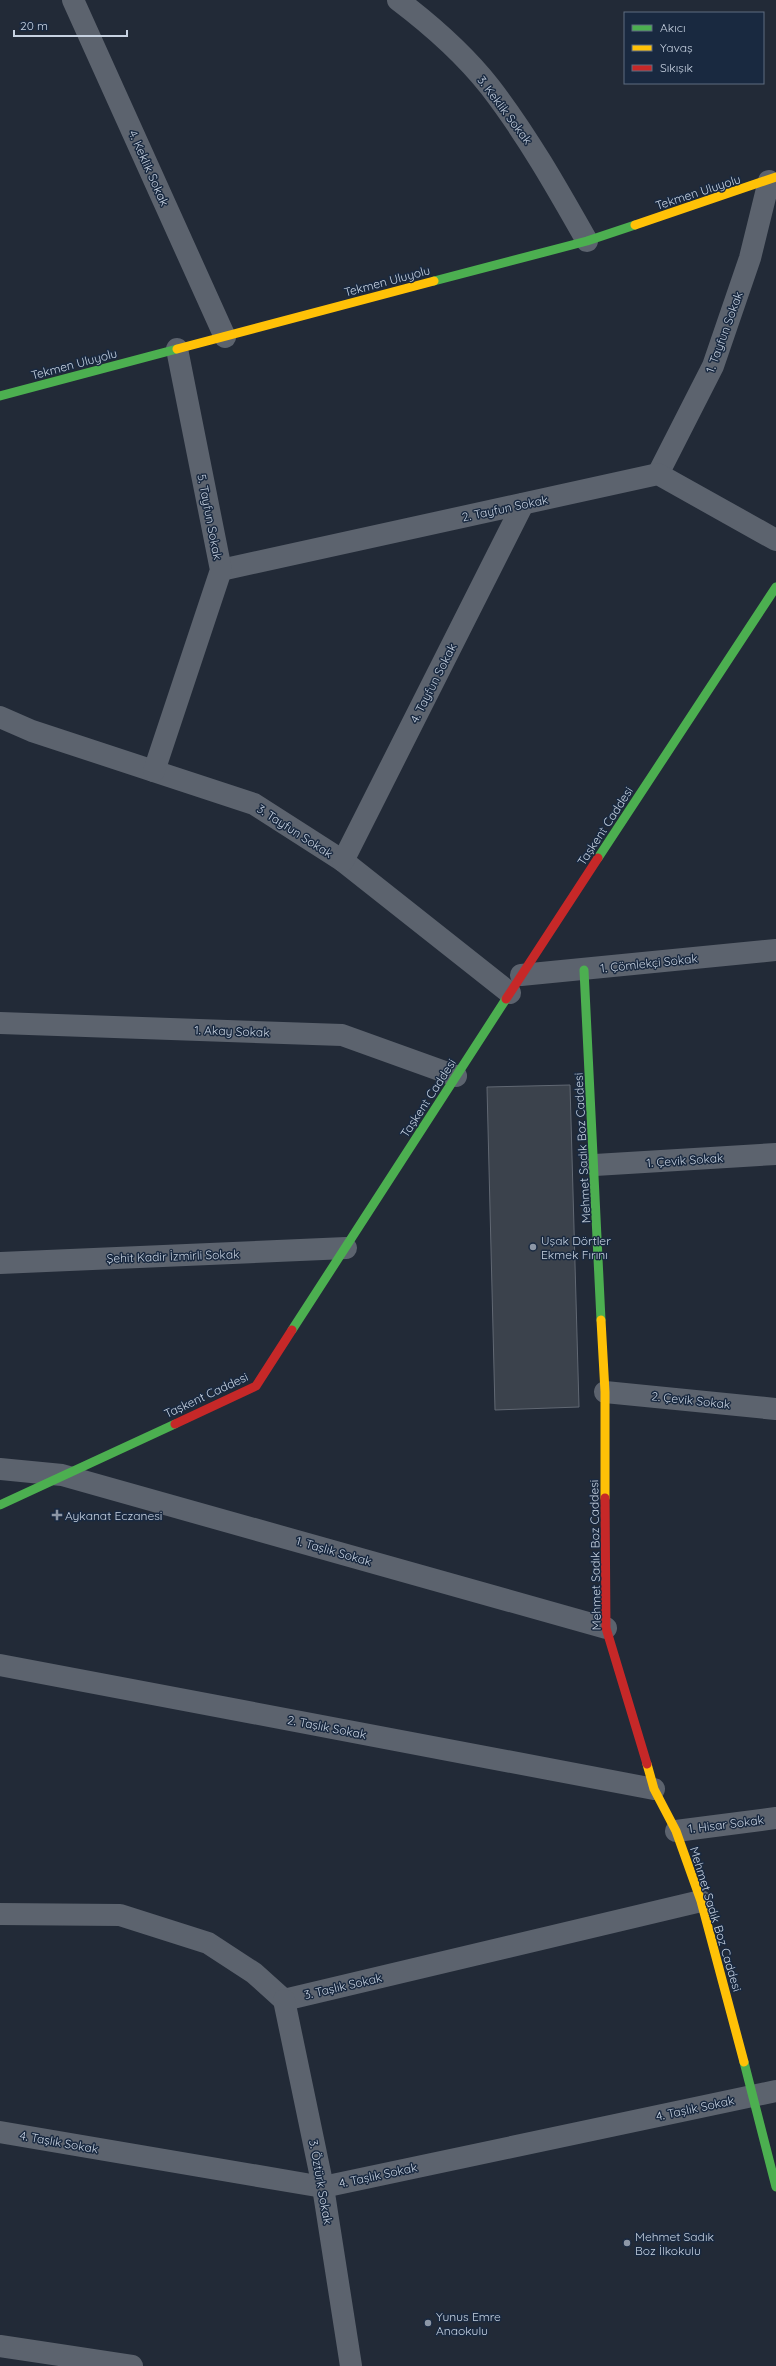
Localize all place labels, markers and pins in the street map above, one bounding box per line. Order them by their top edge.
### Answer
place label: Uşak Dörtler Ekmek Fırını [541,1233,611,1262]
marker: Uşak Dörtler Ekmek Fırını [528,1242,538,1252]
place label: Aykanat Eczanesi [65,1508,162,1523]
marker: Aykanat Eczanesi [52,1510,62,1520]
place label: Mehmet Sadık Boz İlkokulu [635,2229,714,2258]
marker: Mehmet Sadık Boz İlkokulu [622,2238,632,2248]
place label: Yunus Emre Anaokulu [436,2309,501,2338]
marker: Yunus Emre Anaokulu [423,2318,433,2328]

